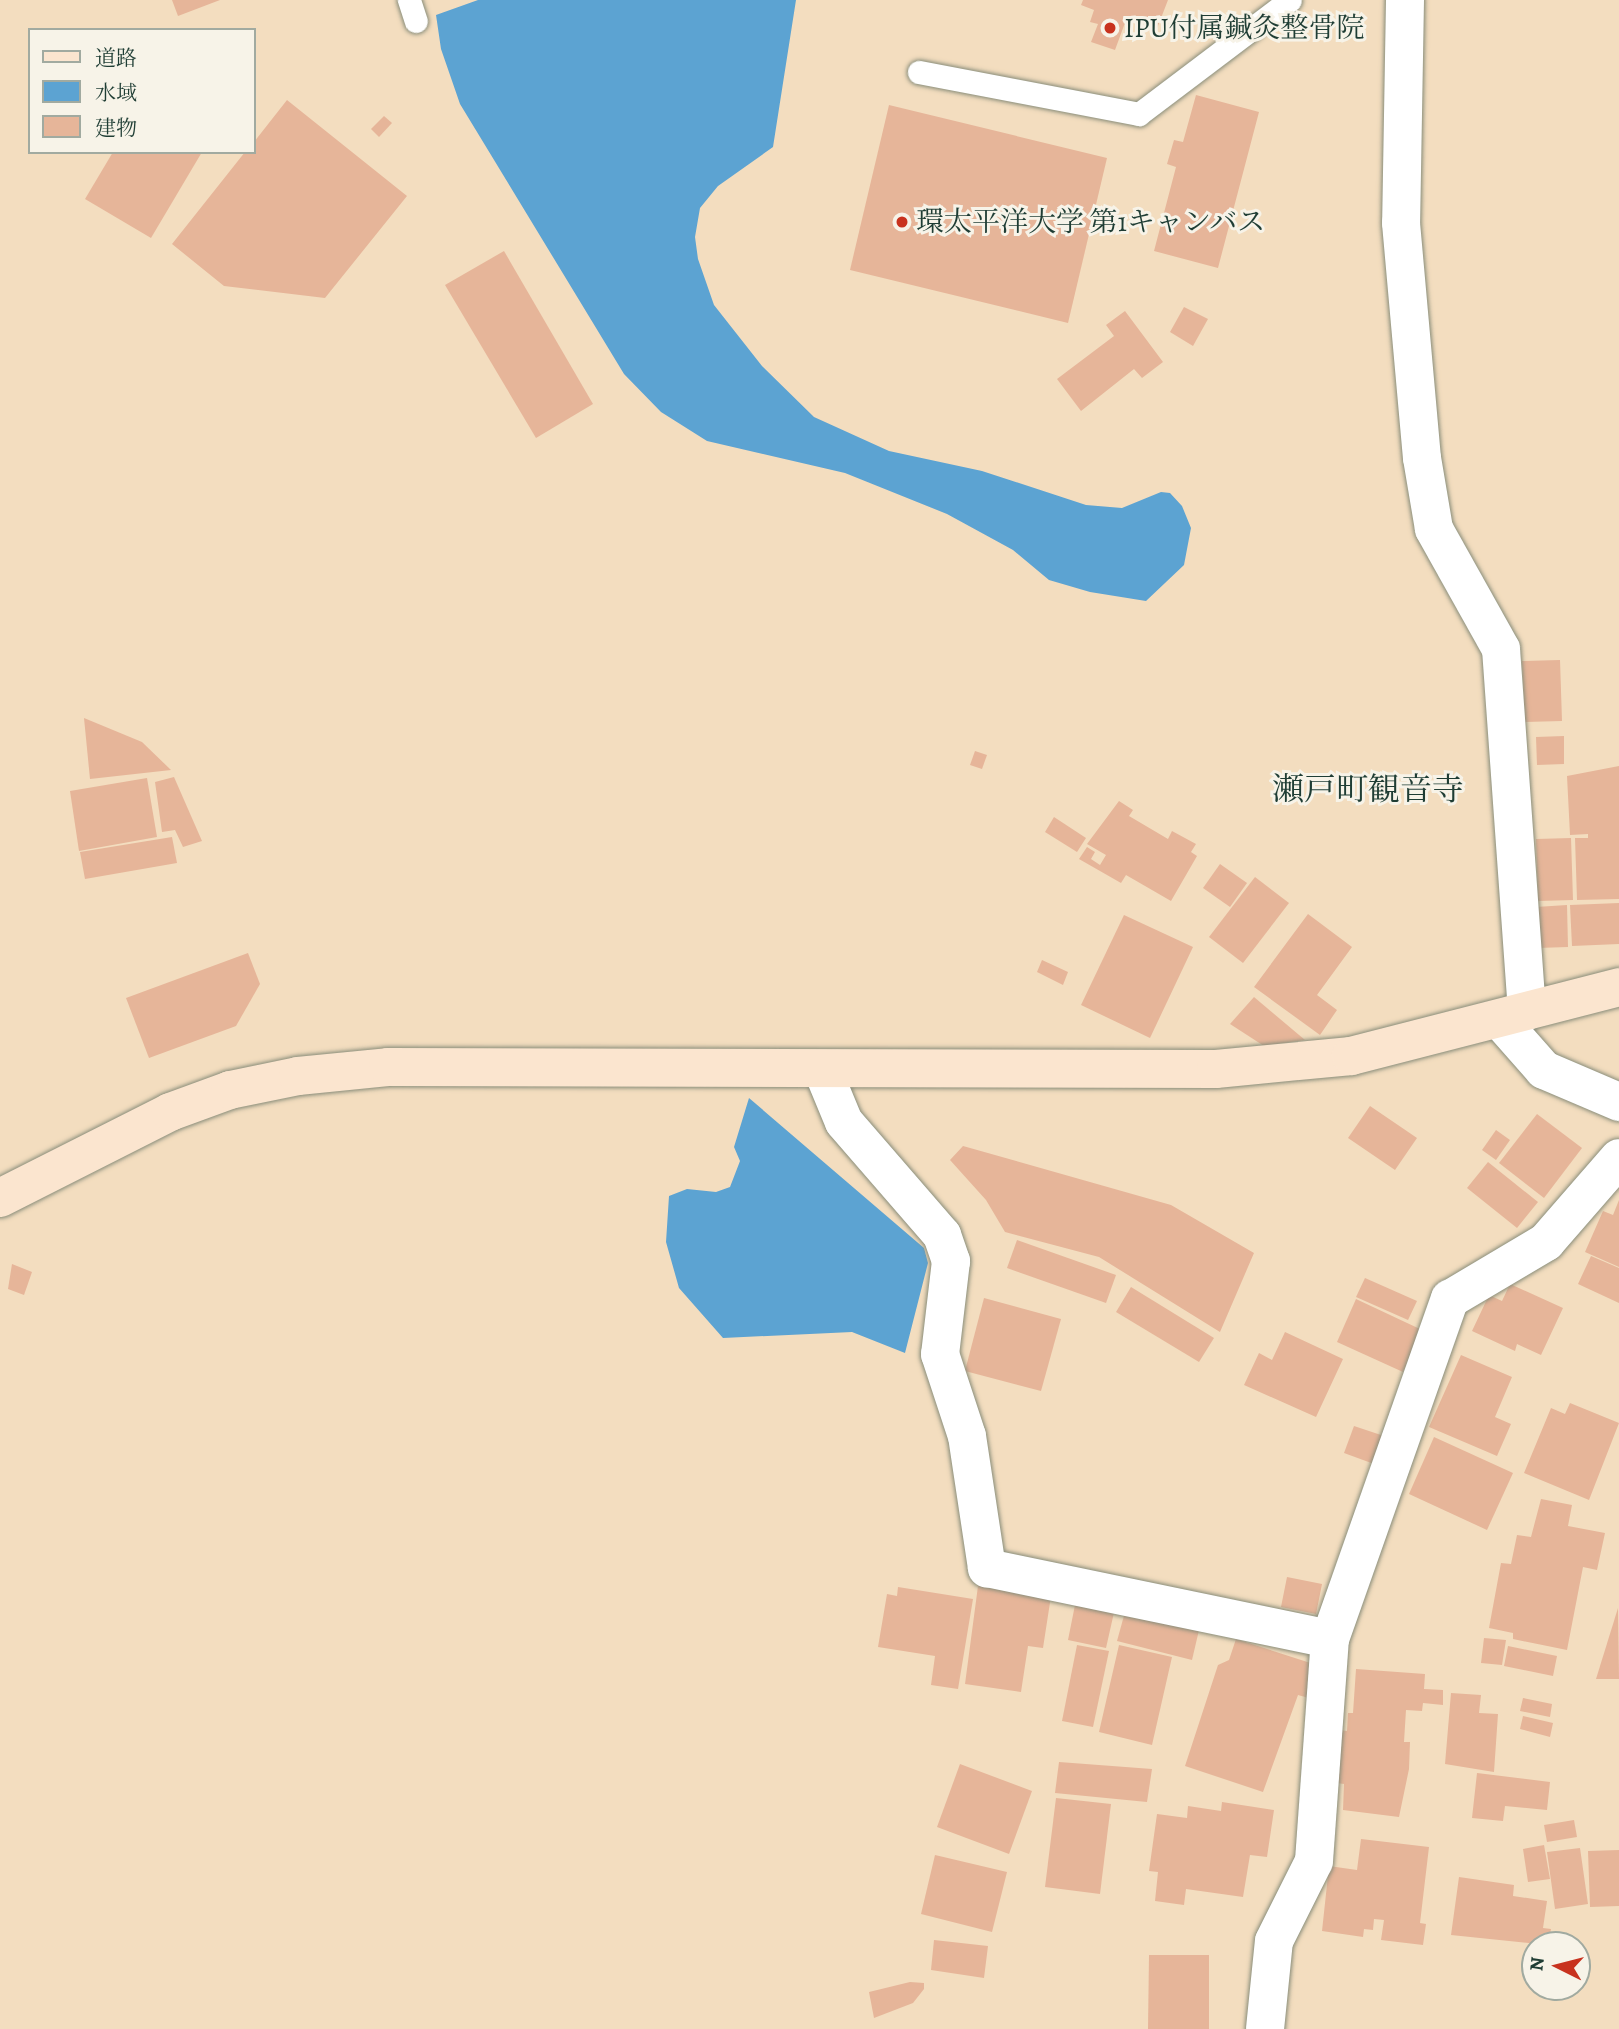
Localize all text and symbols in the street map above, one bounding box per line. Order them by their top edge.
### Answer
place label: IPU付属鍼灸整骨院 [1124,11,1365,45]
marker: IPU付属鍼灸整骨院 [1102,20,1118,36]
legend [28,28,256,154]
text: 道路 [95,44,137,72]
text: 水域 [95,79,137,107]
text: 建物 [95,114,137,142]
place label: 環太平洋大学 第1キャンバス [916,205,1267,239]
marker: 環太平洋大学 第1キャンバス [894,214,910,230]
district label: 瀬戸町観音寺 [1272,770,1464,808]
north arrow [1521,1931,1591,2001]
text: N [1523,1956,1551,1972]

